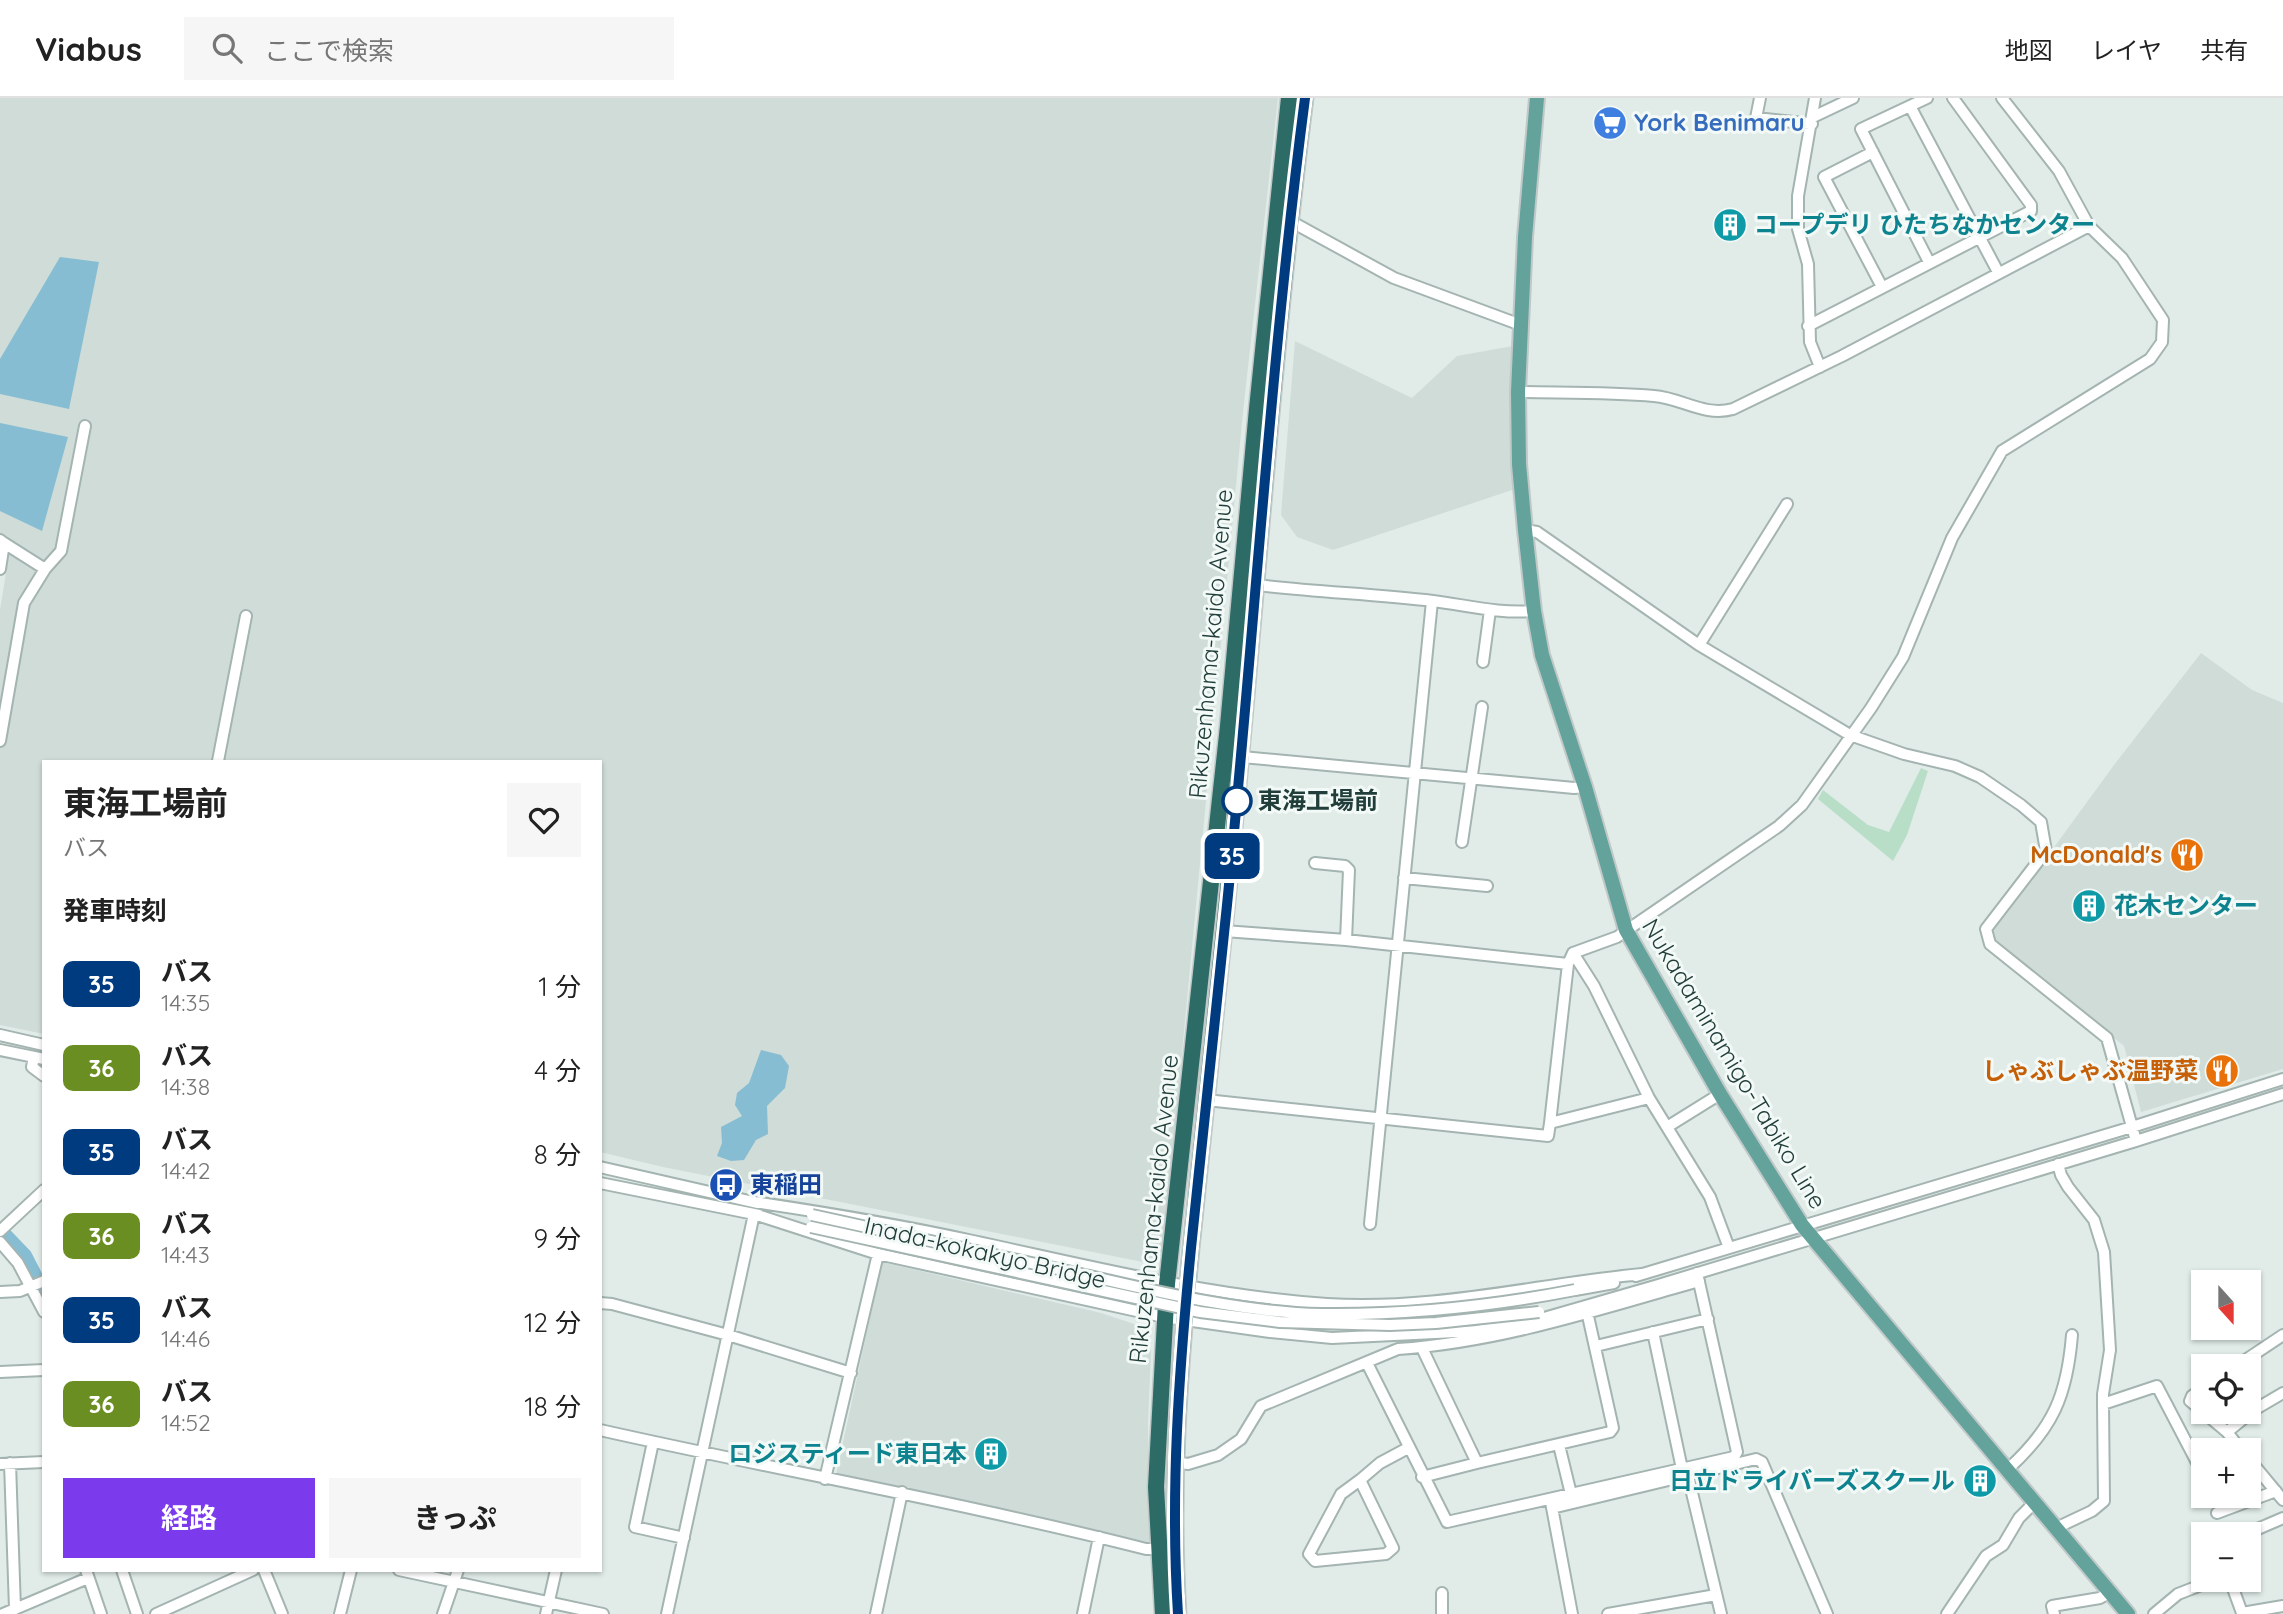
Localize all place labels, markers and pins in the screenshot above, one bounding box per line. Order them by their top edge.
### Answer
supermarket icon: York Benimaru [1591,104,1629,142]
place label: York Benimaru [1634,107,1805,137]
building icon: コープデリ ひたちなかセンター [1711,206,1749,244]
place label: コープデリ ひたちなかセンター [1754,209,2095,239]
place label: 東海工場前 [1258,785,1378,815]
marker: 東海工場前 [1222,786,1252,816]
restaurant icon: McDonald's [2168,836,2206,874]
place label: McDonald's [2030,839,2162,869]
building icon: 花木センター [2070,887,2108,925]
place label: 花木センター [2114,890,2258,920]
restaurant icon: しゃぶしゃぶ温野菜 [2203,1052,2241,1090]
place label: しゃぶしゃぶ温野菜 [1982,1055,2198,1085]
bus stop icon: 東稲田 [707,1166,745,1204]
place label: 東稲田 [750,1169,822,1199]
building icon: ロジスティード東日本 [972,1435,1010,1473]
place label: ロジスティード東日本 [728,1438,967,1468]
building icon: 日立ドライバーズスクール [1961,1462,1999,1500]
place label: 日立ドライバーズスクール [1669,1465,1955,1495]

